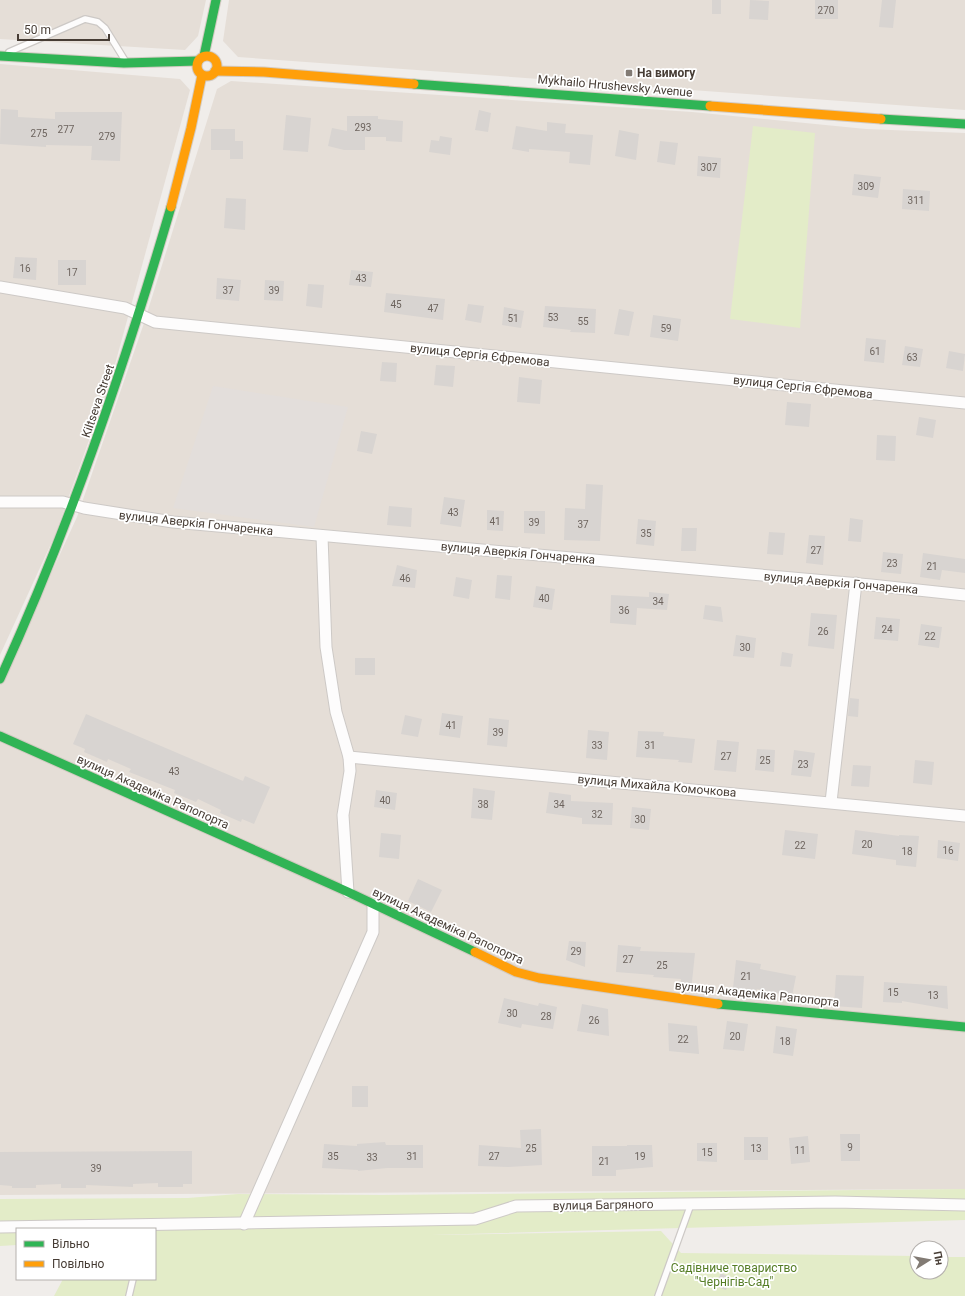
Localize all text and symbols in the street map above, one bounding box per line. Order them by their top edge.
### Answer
house number: 270 [818,5,835,16]
scale bar [18,16,109,42]
text: 50 m [24,23,51,37]
place label: На вимогу [637,66,696,80]
marker: На вимогу [624,68,634,78]
street label: Mykhailo Hrushevsky Avenue [537,72,693,100]
house number: 293 [355,122,371,133]
house number: 277 [58,124,75,135]
house number: 275 [31,128,48,139]
house number: 279 [99,131,115,142]
house number: 307 [701,162,718,173]
house number: 309 [858,181,874,192]
house number: 311 [908,195,924,206]
house number: 16 [19,263,31,274]
house number: 17 [66,267,78,278]
house number: 43 [355,273,367,284]
house number: 37 [222,285,234,296]
house number: 39 [268,285,280,296]
house number: 45 [390,299,402,310]
house number: 47 [427,303,439,314]
house number: 53 [547,312,559,323]
house number: 51 [507,313,519,324]
house number: 55 [577,316,589,327]
house number: 59 [660,323,672,334]
street label: вулиця Сергія Єфремова [409,341,551,369]
house number: 61 [869,346,881,357]
house number: 63 [906,352,918,363]
street label: Kiltseva Street [79,362,117,440]
street label: вулиця Сергія Єфремова [732,373,874,401]
house number: 43 [447,507,459,518]
street label: вулиця Аверкія Гончаренка [118,508,274,538]
house number: 41 [489,516,501,527]
house number: 39 [528,517,540,528]
house number: 37 [577,519,589,530]
house number: 35 [640,528,652,539]
street label: вулиця Аверкія Гончаренка [440,539,596,567]
house number: 27 [810,545,822,556]
house number: 23 [886,558,898,569]
house number: 21 [926,561,938,572]
street label: вулиця Аверкія Гончаренка [763,569,919,597]
house number: 46 [399,573,411,584]
house number: 40 [538,593,550,604]
house number: 34 [652,596,664,607]
house number: 36 [618,605,630,616]
house number: 24 [881,624,893,635]
house number: 26 [817,626,829,637]
house number: 22 [924,631,936,642]
house number: 30 [739,642,751,653]
house number: 41 [445,720,457,731]
house number: 39 [492,727,504,738]
house number: 33 [591,740,603,751]
house number: 31 [644,740,656,751]
house number: 27 [720,751,732,762]
street label: вулиця Академіка Рапопорта [75,752,231,832]
house number: 25 [759,755,771,766]
house number: 23 [797,759,809,770]
house number: 43 [168,766,180,777]
street label: вулиця Михайла Комочкова [577,772,737,800]
house number: 40 [379,795,391,806]
house number: 38 [477,799,489,810]
house number: 34 [553,799,565,810]
house number: 32 [591,809,603,820]
house number: 30 [634,814,646,825]
house number: 20 [861,839,873,850]
house number: 22 [794,840,806,851]
house number: 16 [942,845,954,856]
house number: 18 [901,846,913,857]
street label: вулиця Академіка Рапопорта [370,885,526,967]
house number: 29 [570,946,582,957]
house number: 27 [622,954,634,965]
house number: 25 [656,960,668,971]
house number: 21 [740,971,752,982]
street label: вулиця Академіка Рапопорта [674,978,840,1010]
house number: 15 [887,987,899,998]
house number: 13 [927,990,939,1001]
house number: 30 [506,1008,518,1019]
house number: 28 [540,1011,552,1022]
house number: 26 [588,1015,600,1026]
house number: 20 [729,1031,741,1042]
house number: 22 [677,1034,689,1045]
house number: 18 [779,1036,791,1047]
house number: 9 [847,1142,853,1153]
house number: 25 [525,1143,537,1154]
house number: 13 [750,1143,762,1154]
house number: 11 [794,1145,806,1156]
house number: 15 [701,1147,713,1158]
house number: 35 [327,1151,339,1162]
house number: 31 [406,1151,418,1162]
house number: 27 [488,1151,500,1162]
house number: 19 [634,1151,646,1162]
house number: 33 [366,1152,378,1163]
house number: 21 [598,1156,610,1167]
house number: 39 [90,1163,102,1174]
street label: вулиця Багряного [552,1197,654,1213]
legend [16,1228,156,1280]
text: Вільно [52,1237,90,1251]
north arrow [909,1240,949,1280]
text: Пн [931,1250,946,1266]
text: Повільно [52,1257,105,1271]
park label: Садівниче товариство "Чернігів-Сад" [671,1261,797,1289]

